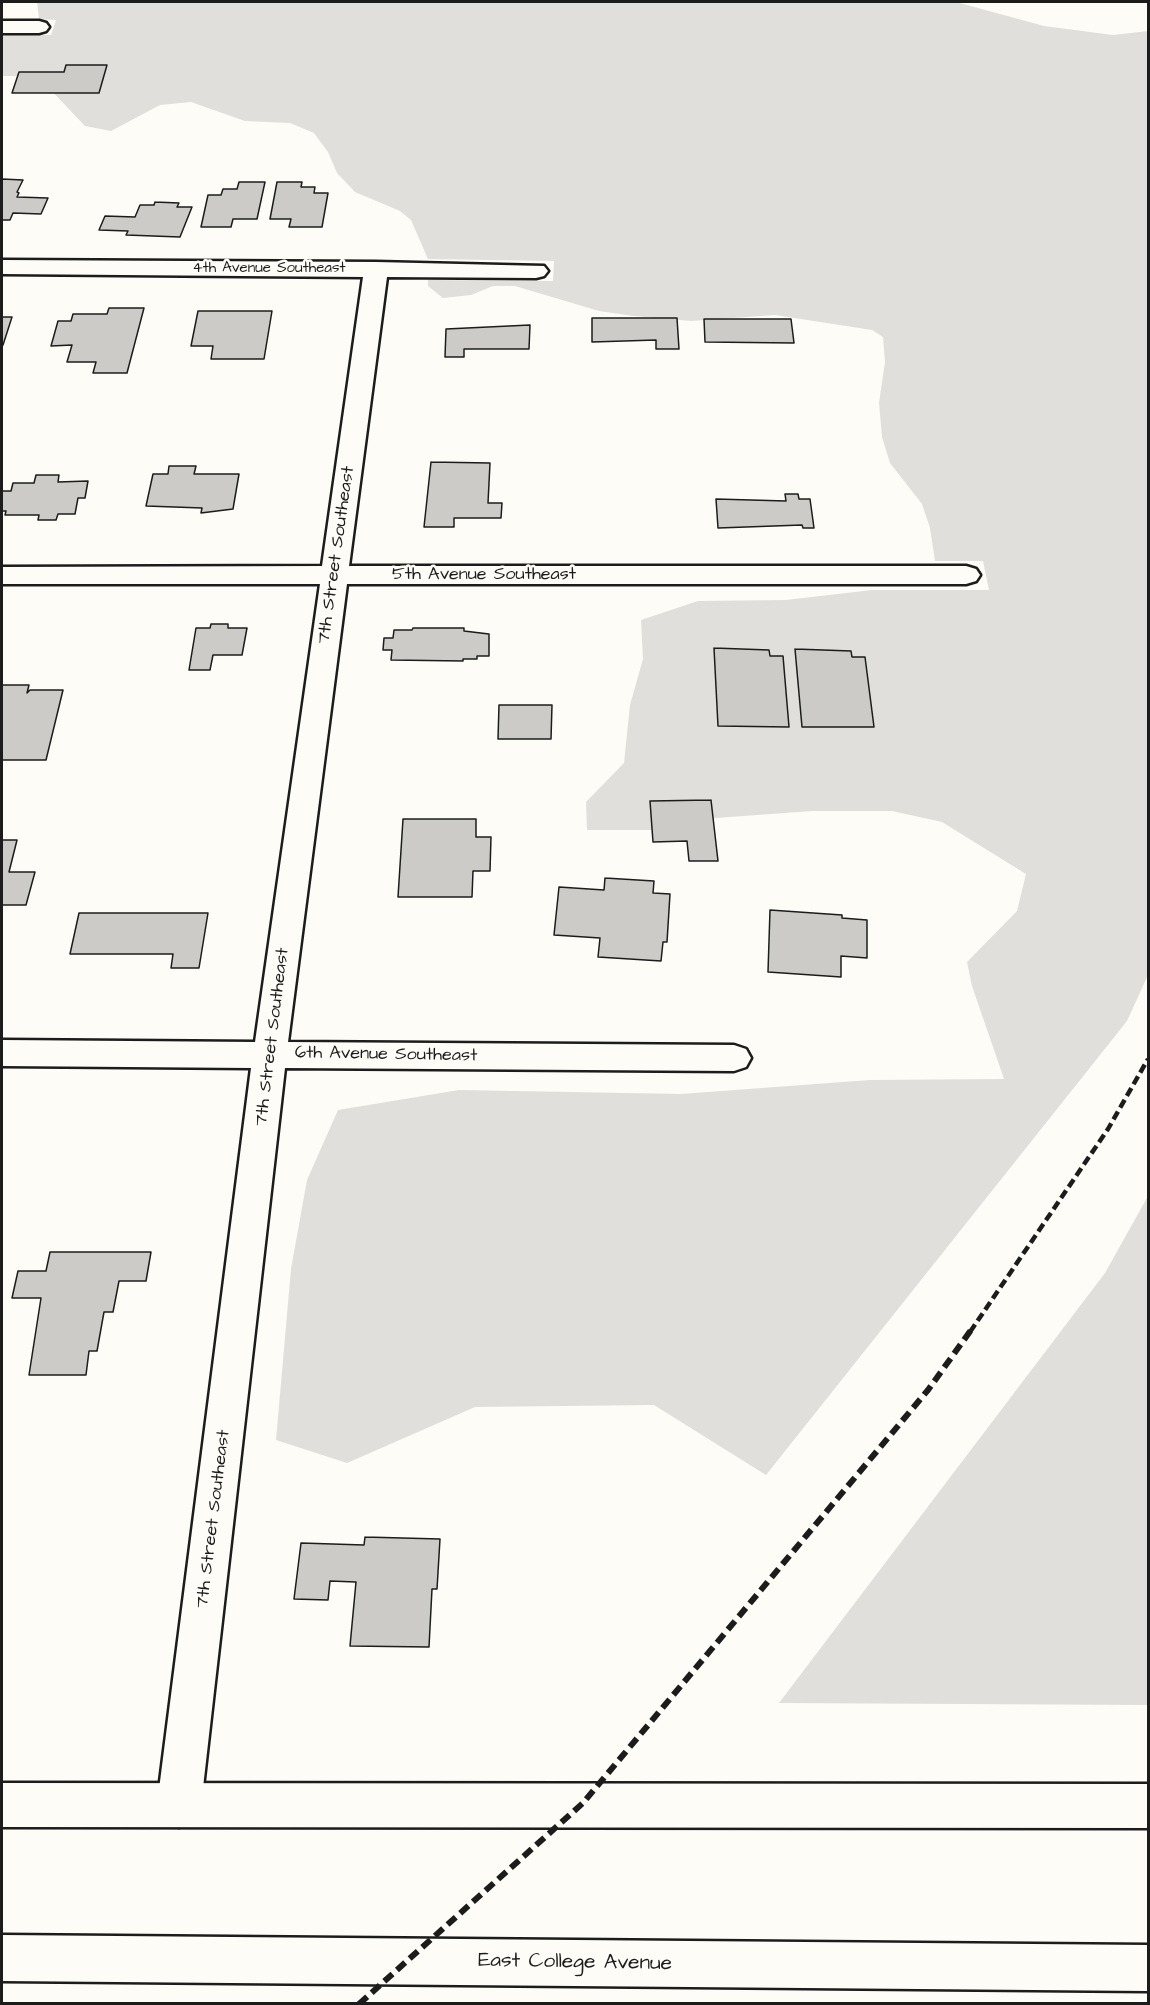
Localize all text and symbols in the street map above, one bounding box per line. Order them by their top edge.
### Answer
street label: 4th Avenue Southeast [193,260,345,278]
street label: 7th Street Southeast [314,465,360,645]
street label: 5th Avenue Southeast [392,564,576,586]
street label: 7th Street Southeast [251,947,295,1127]
street label: 6th Avenue Southeast [295,1043,477,1067]
street label: 7th Street Southeast [192,1429,236,1609]
street label: East College Avenue [478,1949,672,1977]

